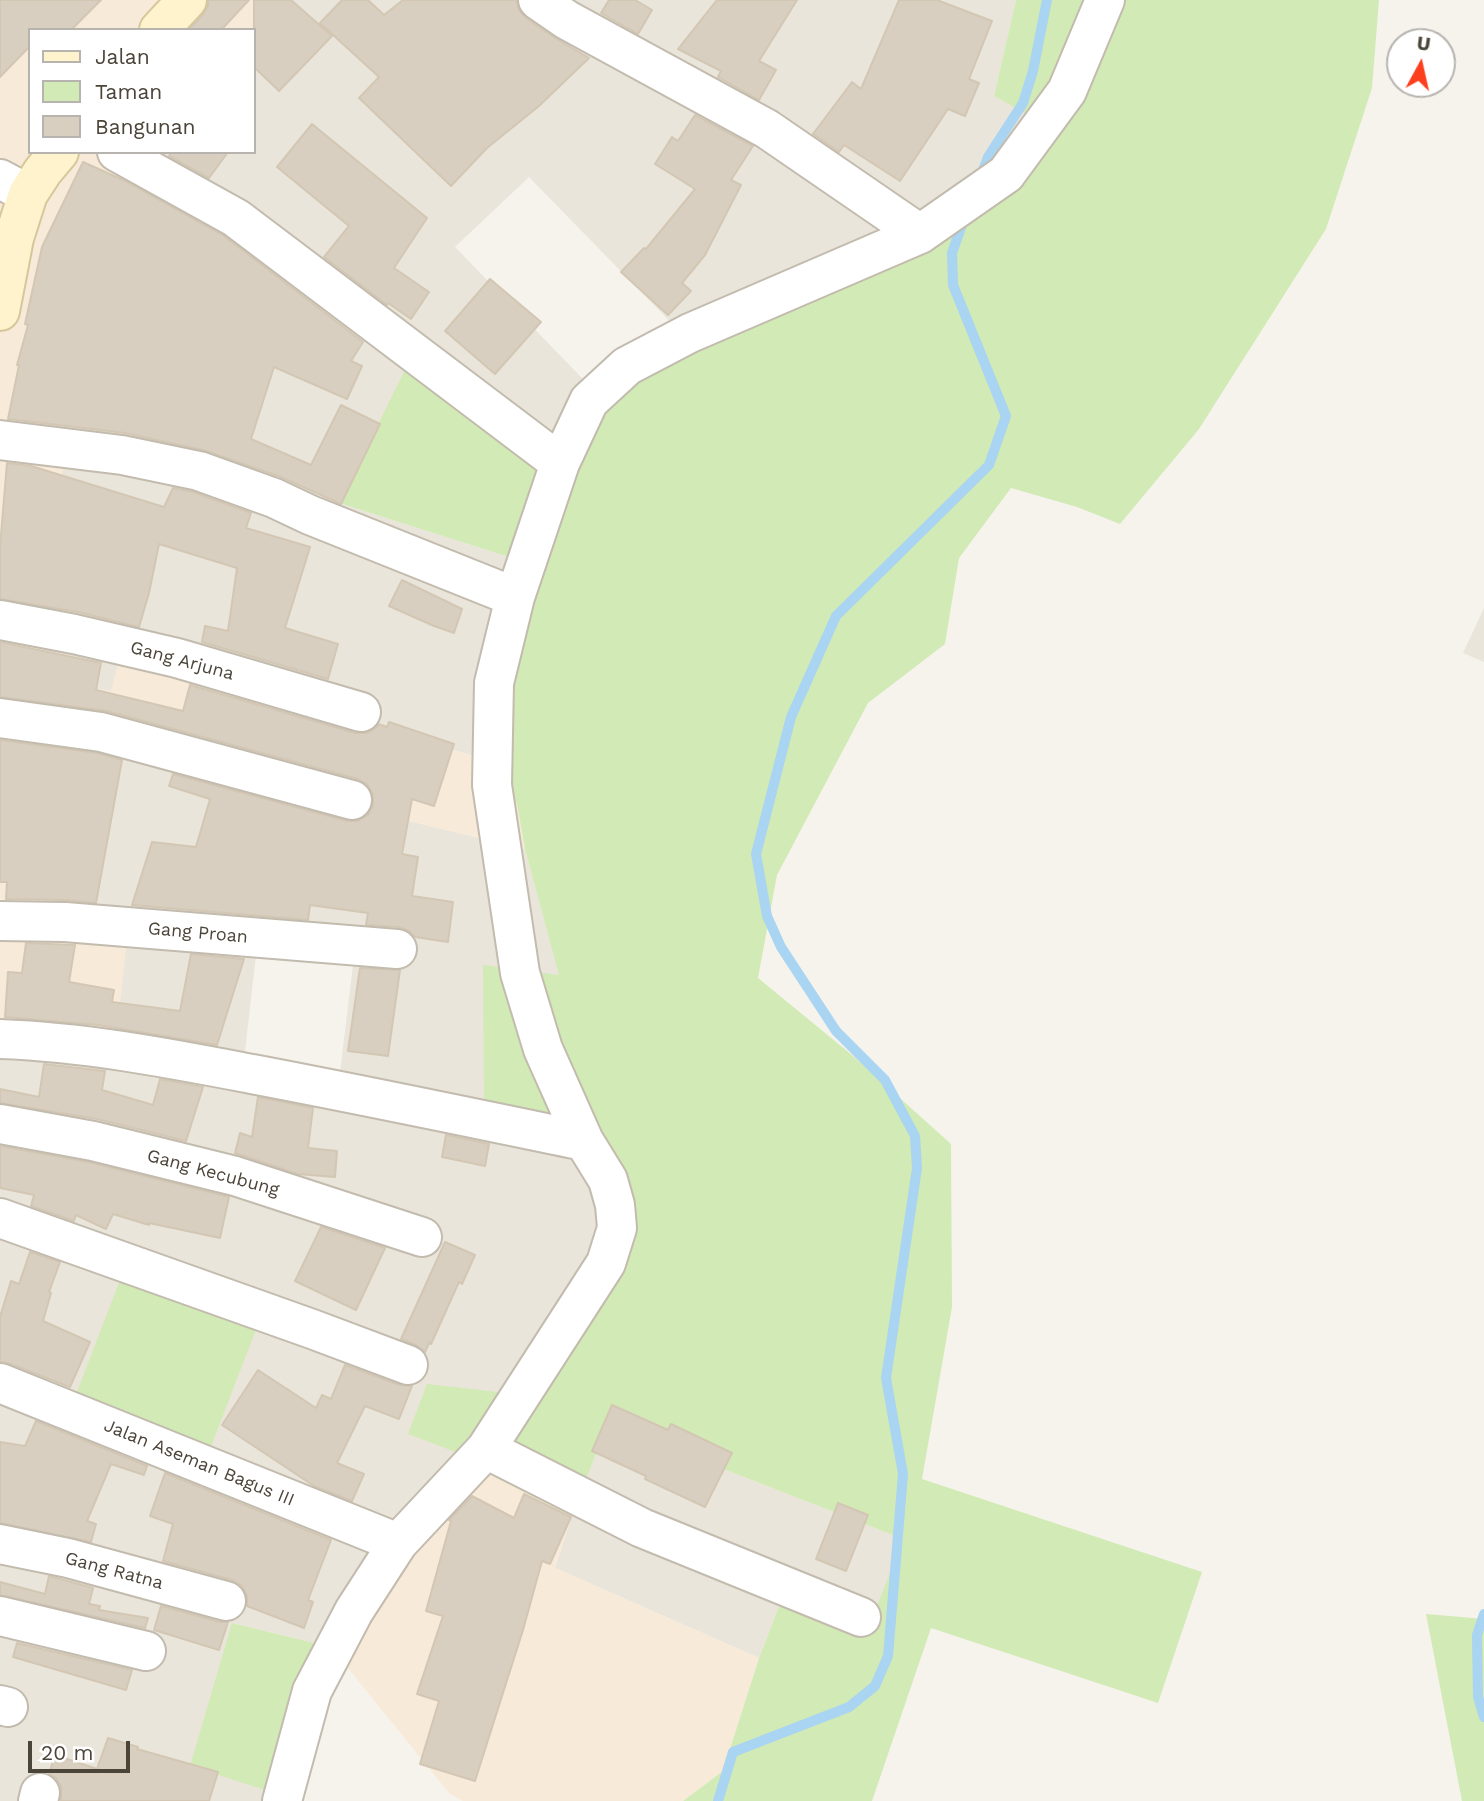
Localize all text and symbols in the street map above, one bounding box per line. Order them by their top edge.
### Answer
legend [28,28,256,154]
north arrow [1386,28,1456,98]
text: U [1415,31,1432,56]
text: Jalan [95,44,150,69]
text: Taman [95,79,162,104]
text: Bangunan [95,114,196,139]
street label: Gang Arjuna [128,637,236,685]
street label: Gang Proan [147,918,249,948]
street label: Gang Kecubung [145,1145,281,1201]
street label: Jalan Aseman Bagus III [101,1415,297,1511]
street label: Gang Ratna [63,1548,165,1594]
scale bar [32,1728,133,1772]
text: 20 m [41,1740,93,1765]

